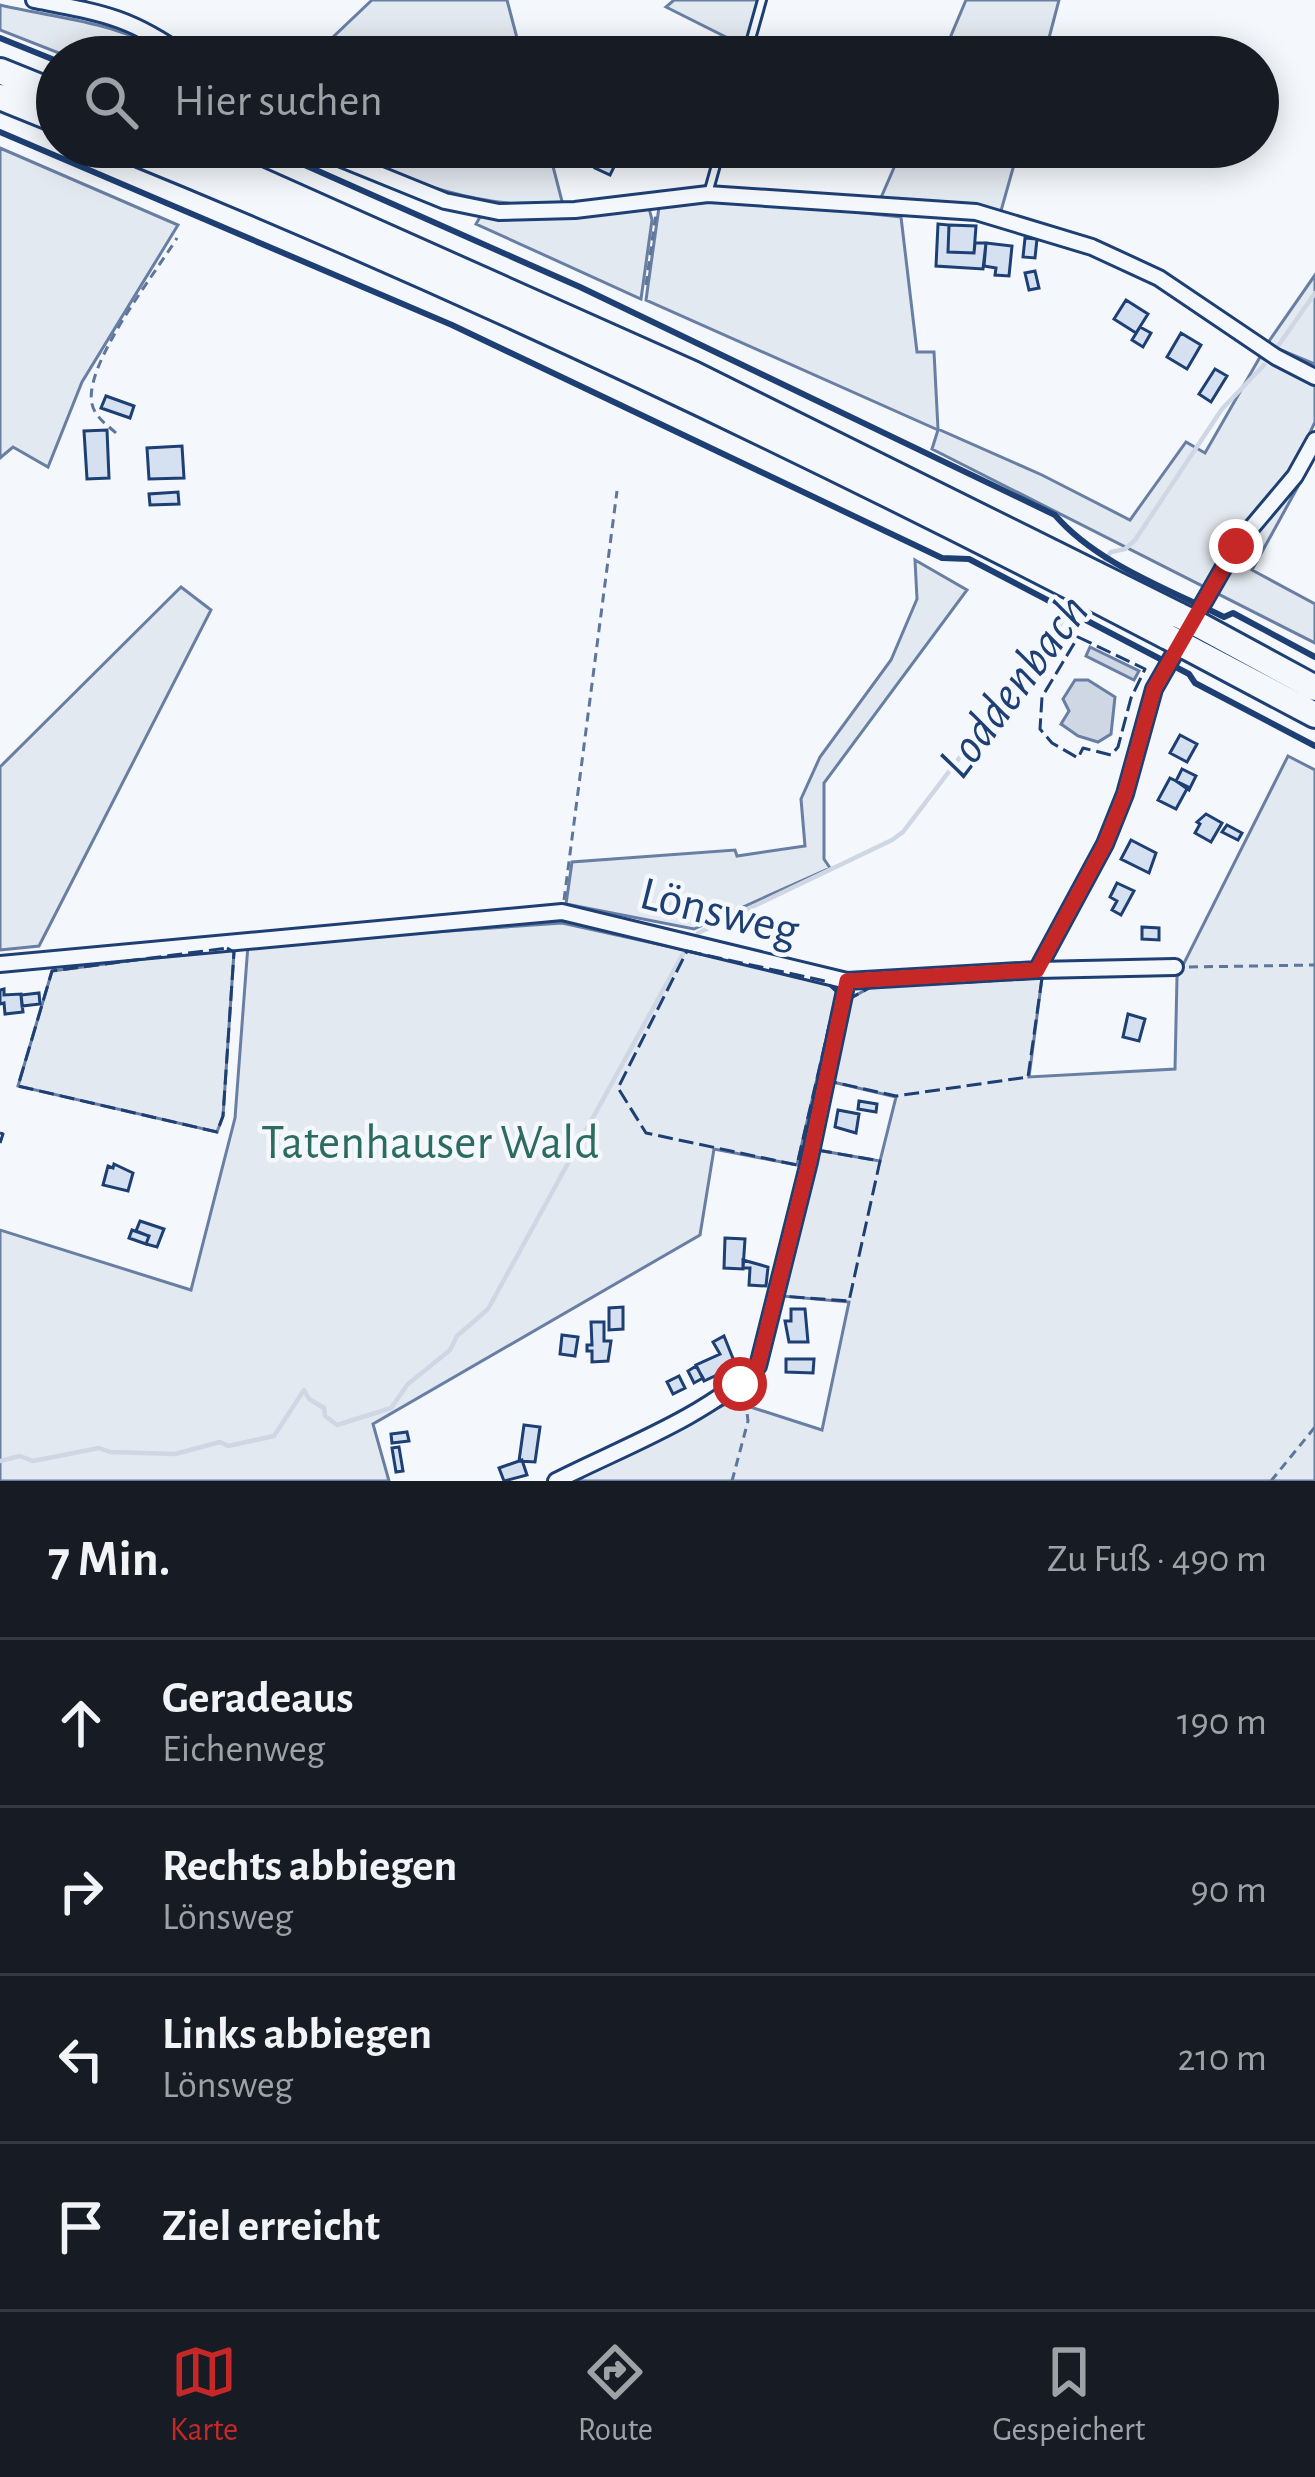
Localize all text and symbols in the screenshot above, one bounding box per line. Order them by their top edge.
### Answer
search box [36,36,1279,168]
icon: search [78,69,144,135]
text: Hier suchen [174,79,383,124]
route end [1209,519,1263,573]
water label: Loddenbach [929,585,1099,788]
street label: Lönsweg [635,870,804,956]
park label: Tatenhauser Wald [261,1120,599,1168]
route start [713,1357,767,1411]
text: 7 Min. [48,1534,170,1585]
text: Zu Fuß · 490 m [1047,1540,1267,1579]
text: Geradeaus [162,1676,354,1721]
icon: ahead [48,1690,114,1756]
text: 190 m [1177,1703,1267,1742]
text: Eichenweg [162,1730,325,1769]
text: Rechts abbiegen [162,1844,457,1889]
icon: right [48,1858,114,1924]
text: 90 m [1190,1871,1267,1910]
text: Lönsweg [162,1898,293,1937]
text: Links abbiegen [162,2012,432,2057]
icon: left [48,2026,114,2092]
text: 210 m [1178,2039,1267,2078]
text: Lönsweg [162,2066,293,2105]
icon: arrive [48,2194,114,2260]
text: Ziel erreicht [162,2204,380,2249]
tab: Karte [170,2339,238,2451]
tab: Route [578,2339,653,2451]
tab: Gespeichert [992,2339,1145,2451]

